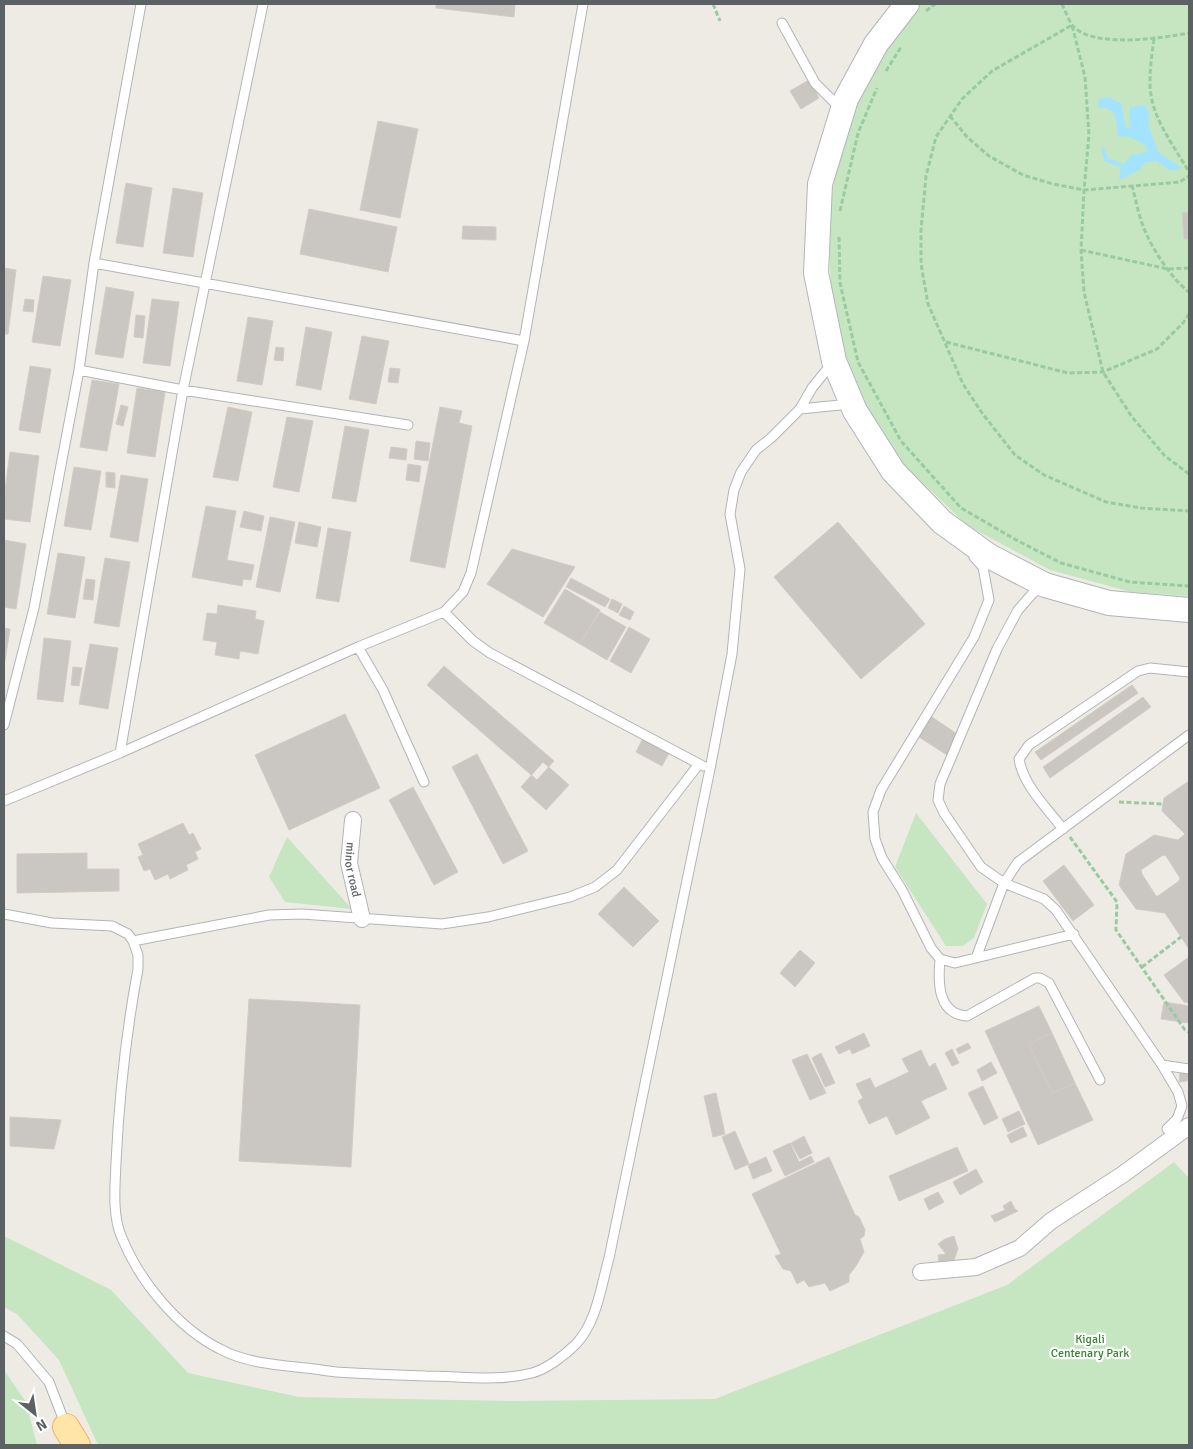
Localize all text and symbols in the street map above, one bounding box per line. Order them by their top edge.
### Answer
street label: minor road [341,841,364,898]
park label: Kigali Centenary Park [1051,1332,1129,1361]
north arrow [10,1389,60,1439]
text: N [33,1415,50,1435]

